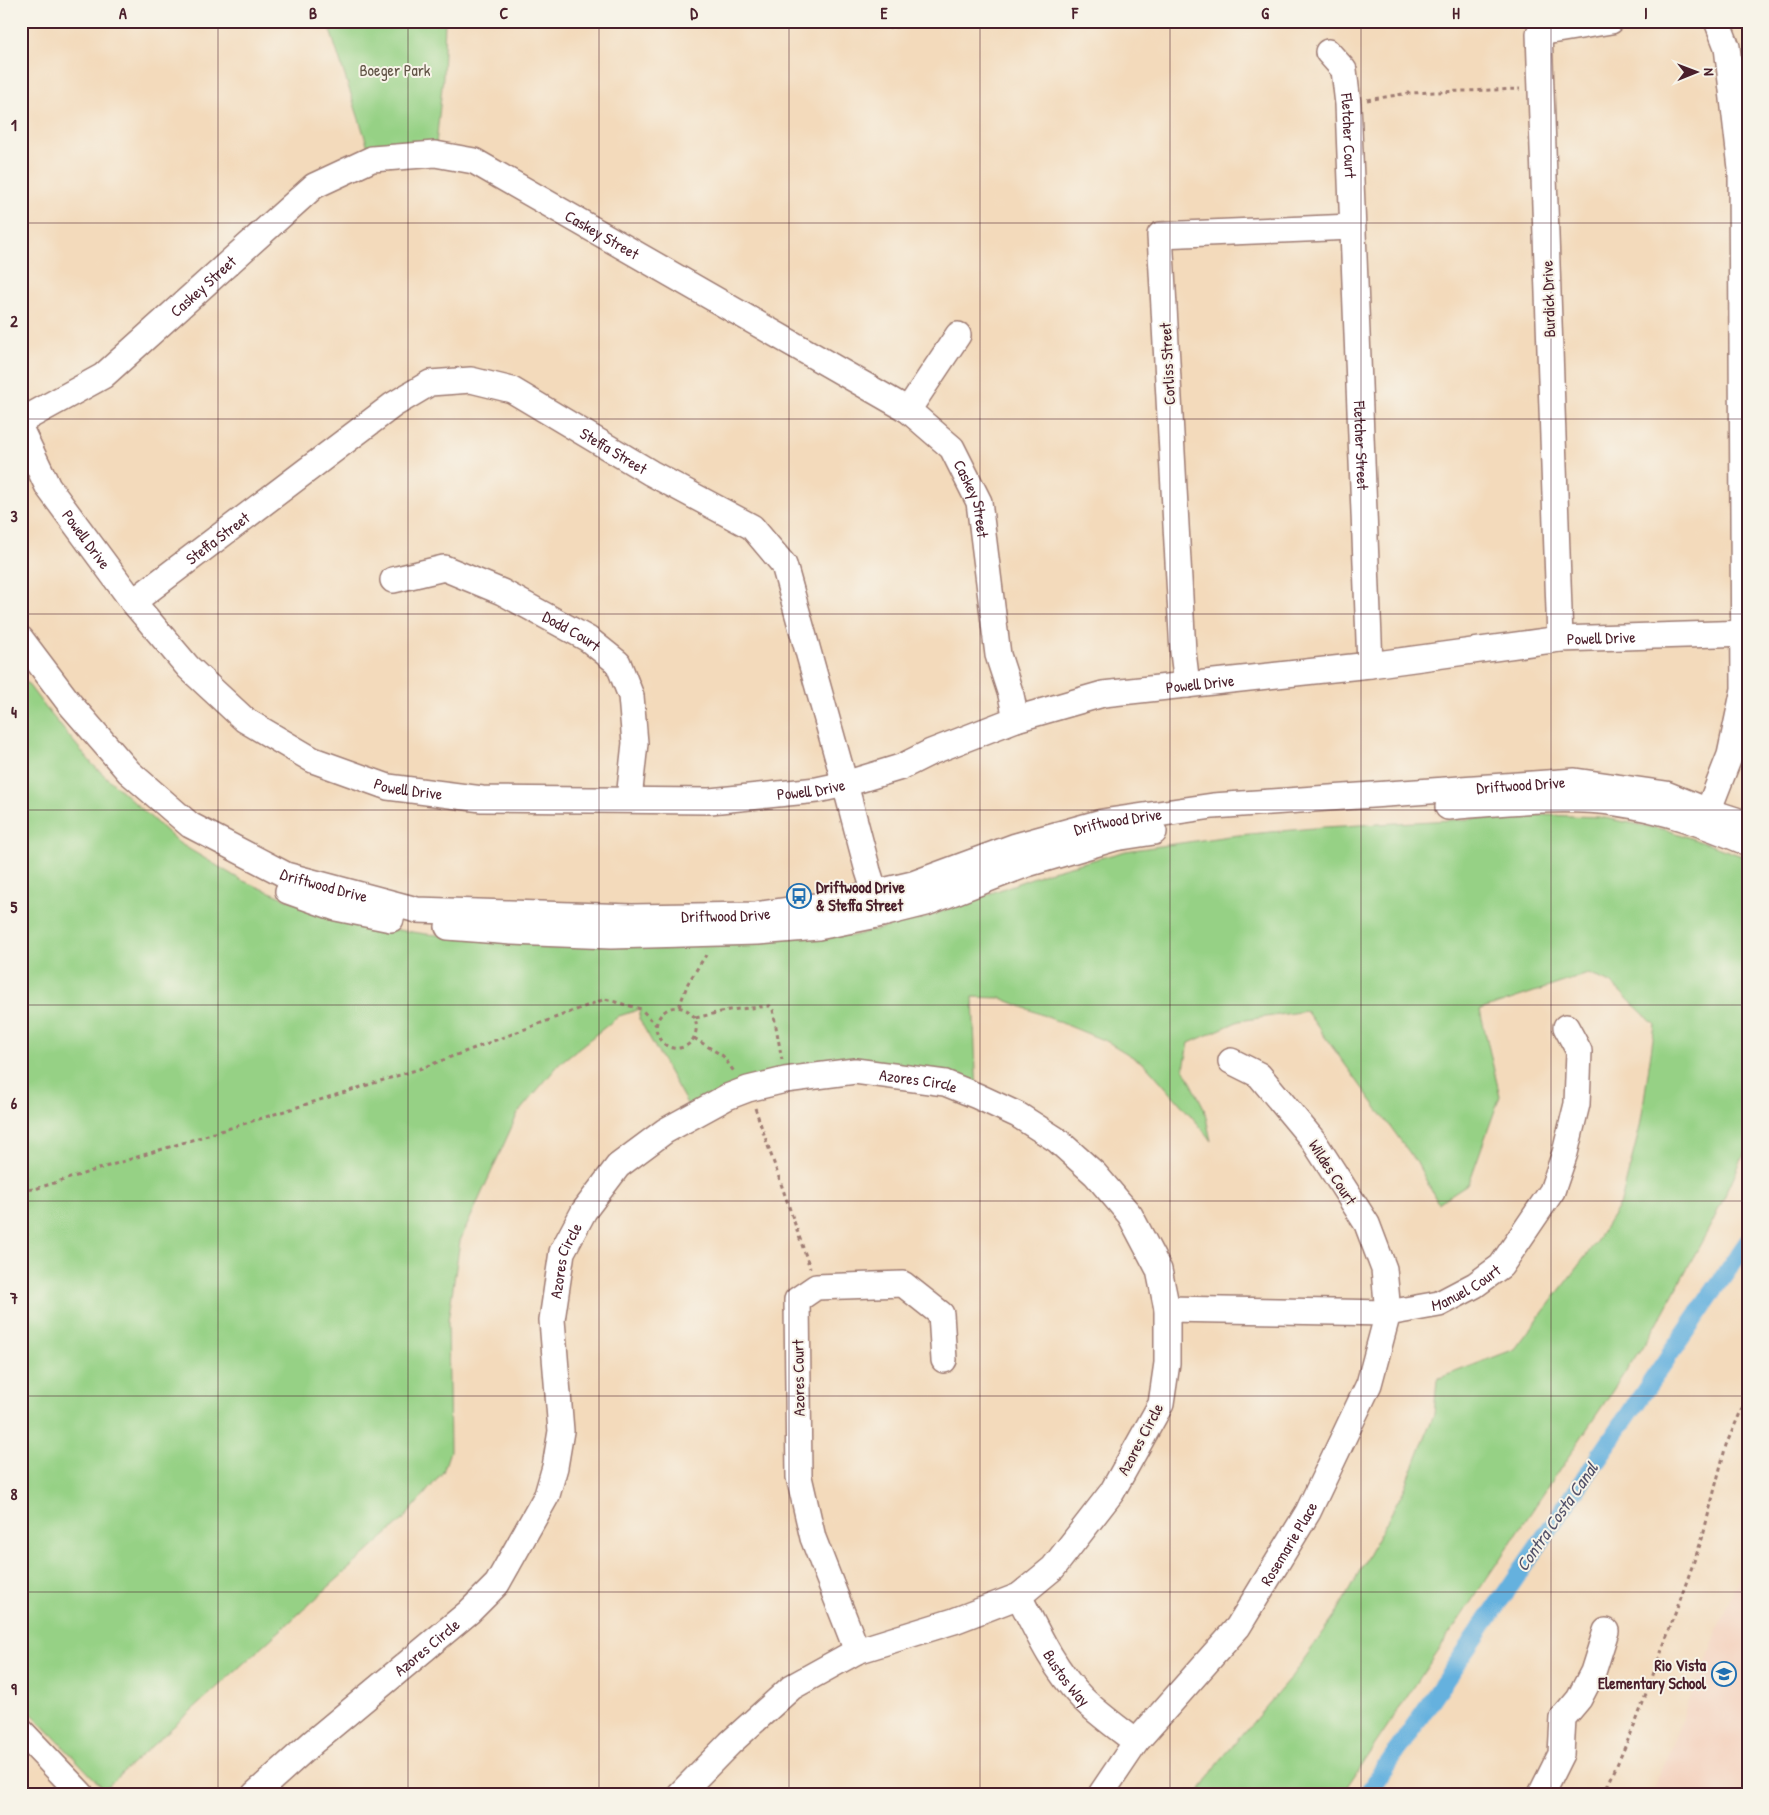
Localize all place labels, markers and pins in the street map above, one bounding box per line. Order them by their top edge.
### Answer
place label: Driftwood Drive & Steffa Street [816,876,906,916]
bus stop icon: Driftwood Drive & Steffa Street [786,883,812,909]
place label: Rio Vista Elementary School [1598,1654,1707,1695]
school or university icon: Rio Vista Elementary School [1711,1661,1737,1687]

